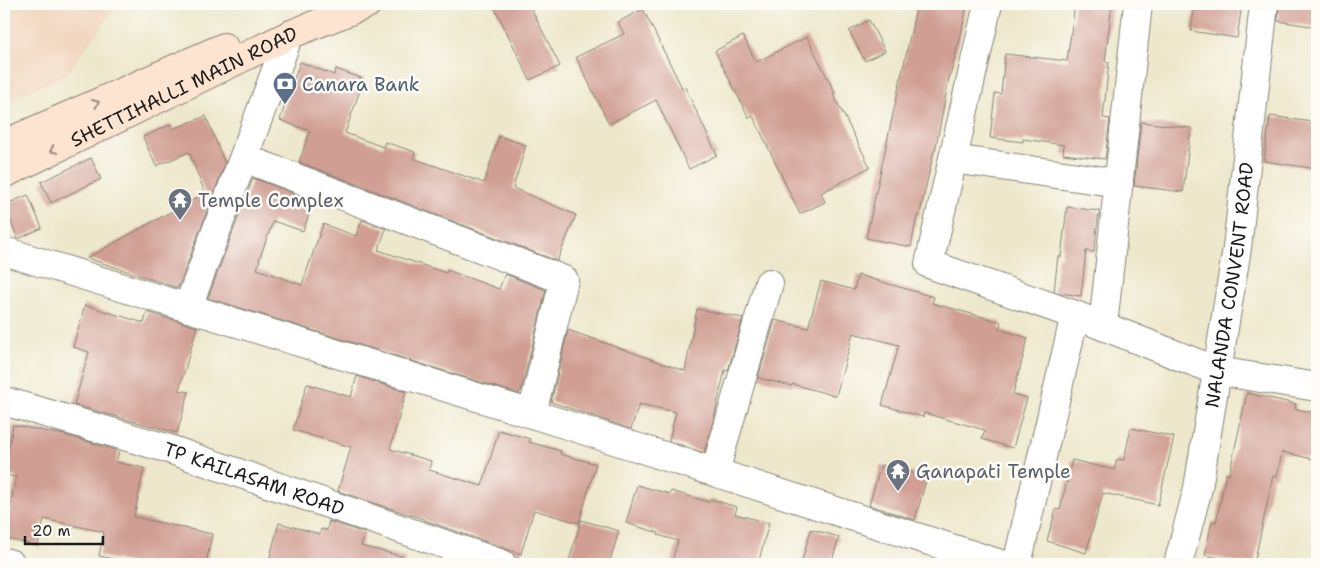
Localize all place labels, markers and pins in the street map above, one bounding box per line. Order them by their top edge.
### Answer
bank icon: Canara Bank [272,71,298,105]
place label: Canara Bank [302,72,420,97]
temple icon: Temple Complex [167,187,193,221]
place label: Temple Complex [198,188,344,213]
temple icon: Ganapati Temple [885,458,911,492]
place label: Ganapati Temple [916,459,1071,484]

